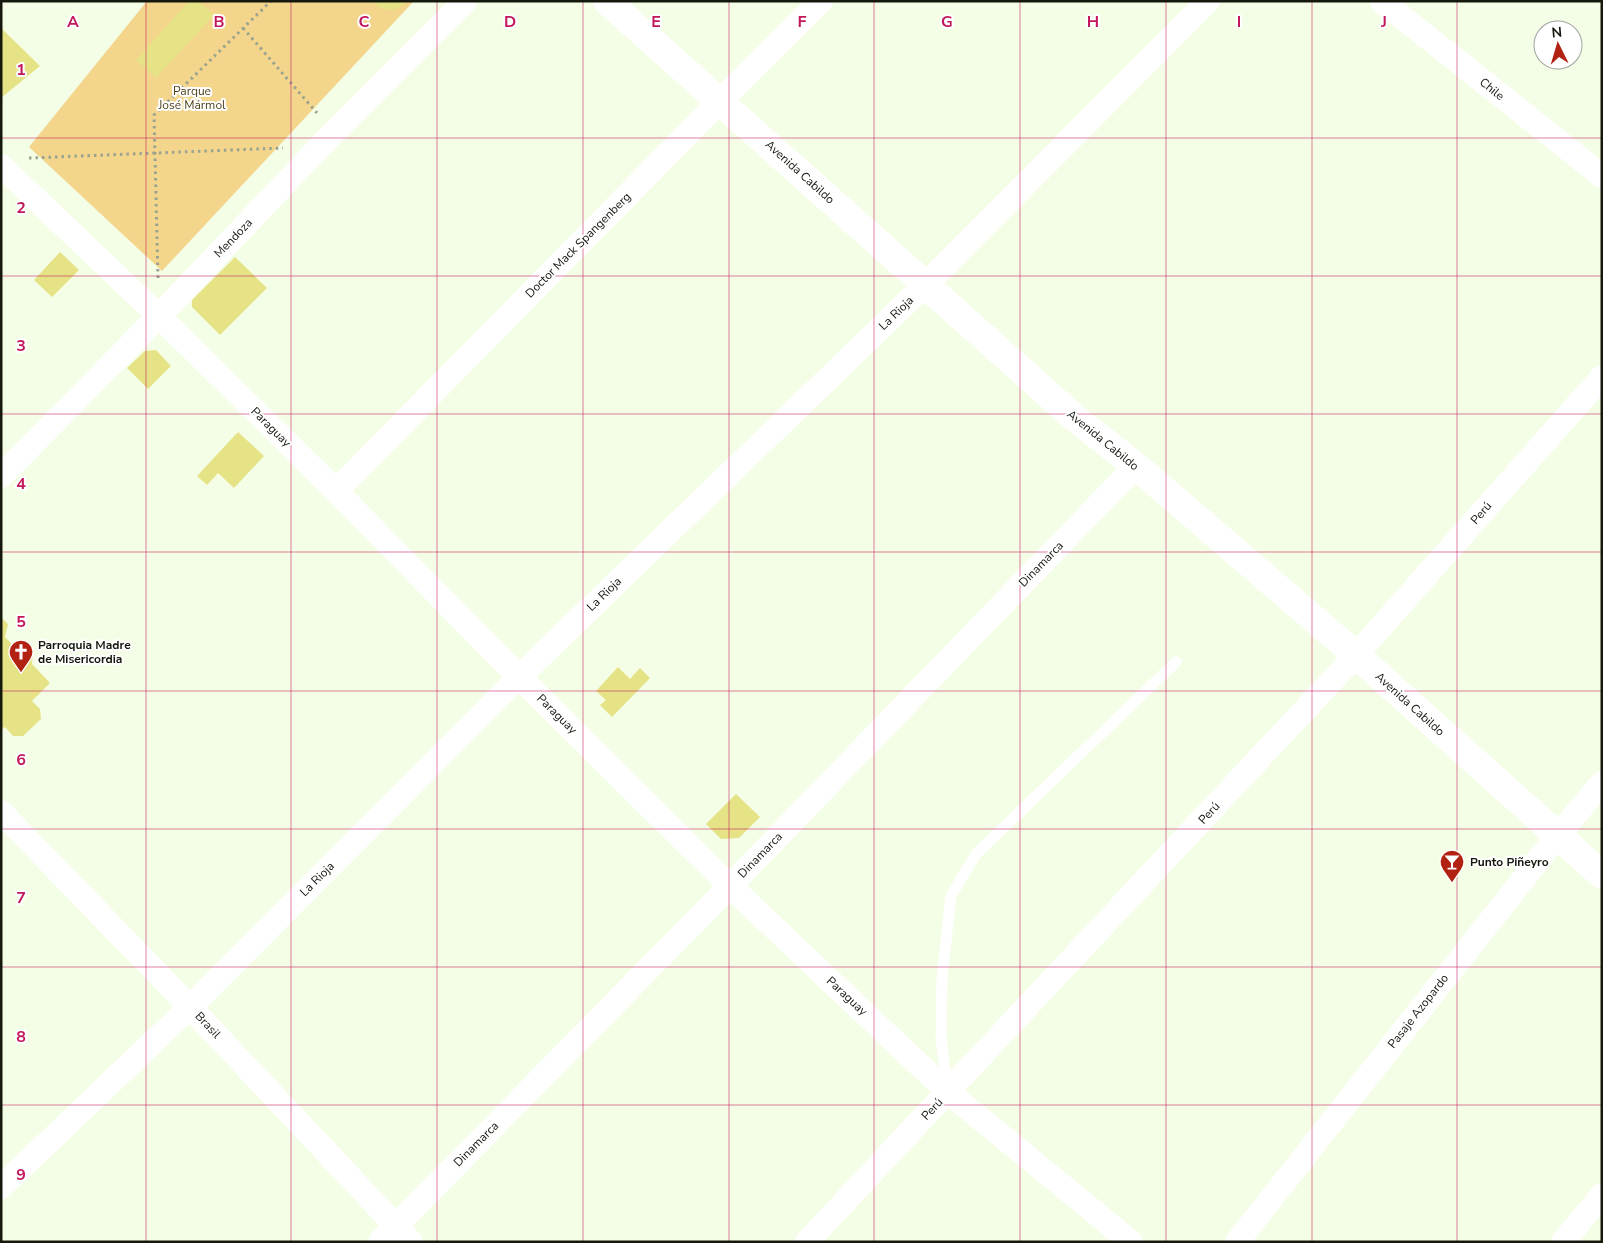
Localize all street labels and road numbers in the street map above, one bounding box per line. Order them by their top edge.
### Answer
street label: Chile [1476,74,1508,104]
street label: Avenida Cabildo [762,137,838,208]
street label: Doctor Mack Spangenberg [522,189,634,301]
street label: Mendoza [210,215,256,261]
street label: La Rioja [875,292,917,334]
street label: Paraguay [247,403,295,451]
street label: Avenida Cabildo [1064,406,1143,474]
street label: Perú [1467,498,1495,528]
street label: Dinamarca [1015,538,1067,590]
street label: La Rioja [583,573,625,615]
street label: Avenida Cabildo [1372,669,1448,740]
street label: Paraguay [533,690,581,738]
street label: Perú [1195,798,1223,828]
street label: Dinamarca [734,829,786,881]
street label: La Rioja [296,858,338,900]
street label: Pasaje Azopardo [1384,970,1452,1051]
street label: Paraguay [823,973,872,1020]
street label: Brasil [192,1008,225,1042]
street label: Perú [918,1094,946,1124]
street label: Dinamarca [450,1118,502,1170]

